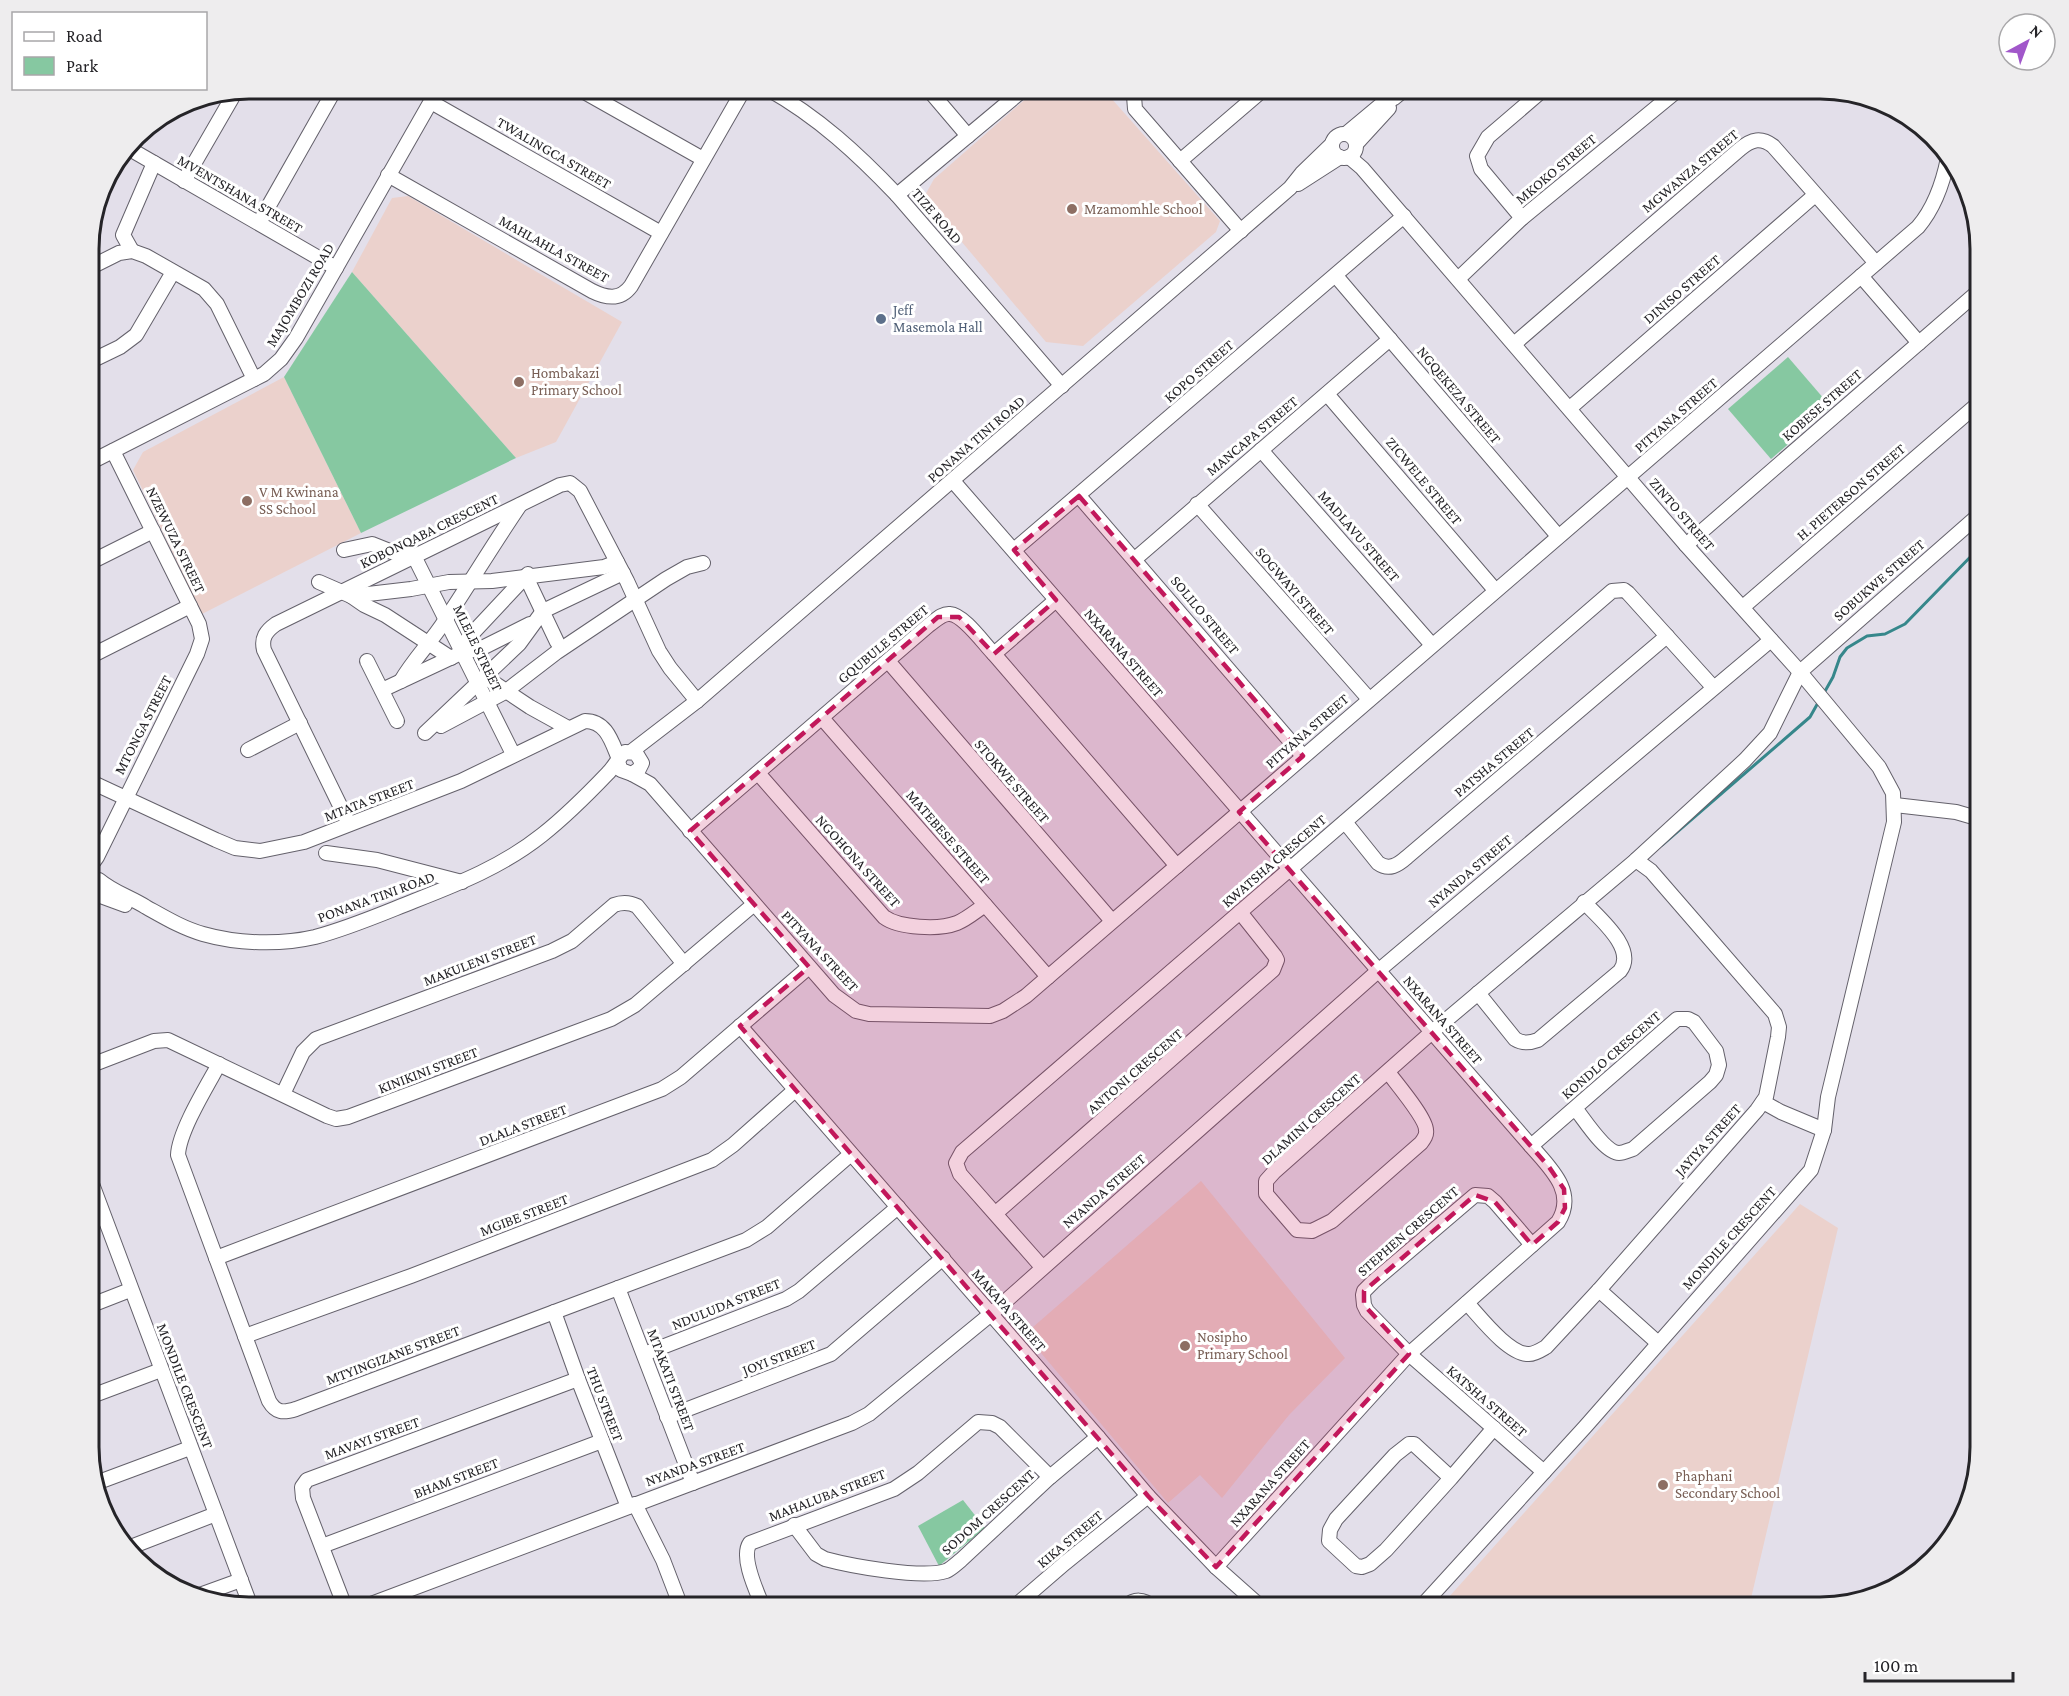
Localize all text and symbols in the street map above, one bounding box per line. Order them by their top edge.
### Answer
legend [12,12,207,90]
north arrow [1997,12,2057,72]
text: N [2027,21,2046,41]
text: Road [66,26,103,46]
text: Park [66,56,98,76]
street label: TWALINGCA STREET [494,114,614,192]
street label: MGWANZA STREET [1639,126,1741,216]
street label: MKOKO STREET [1512,131,1600,207]
street label: MVENTSHANA STREET [175,152,305,236]
street label: TIZE ROAD [909,185,965,247]
place label: Mzamomhle School [1084,201,1203,217]
marker: Mzamomhle School [1065,202,1079,216]
street label: MAHLAHLA STREET [496,212,612,286]
street label: MAJOMBOZI ROAD [263,240,338,350]
street label: DINISO STREET [1640,251,1724,327]
place label: Jeff Masemola Hall [891,302,983,335]
marker: Jeff Masemola Hall [874,312,888,326]
street label: KOPO STREET [1161,337,1237,405]
street label: NGQEKEZA STREET [1414,343,1504,447]
place label: Hombakazi Primary School [531,365,622,399]
street label: KOBESE STREET [1779,366,1865,444]
marker: Hombakazi Primary School [512,375,526,389]
street label: PITYANA STREET [1631,375,1721,455]
street label: PONANA TINI ROAD [924,392,1028,486]
street label: MANCAPA STREET [1203,393,1301,479]
street label: ZICWELE STREET [1383,434,1465,528]
street label: H. PIETERSON STREET [1794,441,1908,543]
street label: ZINTO STREET [1646,474,1718,554]
street label: NZEWUZA STREET [143,484,209,596]
place label: V M Kwinana SS School [259,484,339,517]
street label: MADLAVU STREET [1315,487,1403,585]
street label: KOBONQABA CRESCENT [357,491,501,571]
marker: V M Kwinana SS School [240,494,254,508]
street label: SOBUKWE STREET [1830,536,1928,624]
street label: SOGWAYI STREET [1253,544,1337,638]
street label: SOLILO STREET [1168,573,1242,657]
street label: GQUBULE STREET [834,601,932,687]
street label: MLELE STREET [450,602,506,694]
street label: NXARANA STREET [1081,606,1167,700]
street label: MTONGA STREET [111,673,175,777]
street label: PITYANA STREET [1262,691,1352,771]
street label: PATSHA STREET [1451,724,1537,800]
street label: STOKWE STREET [971,736,1053,826]
street label: MTATA STREET [322,776,416,824]
street label: MATEBESE STREET [903,787,993,887]
street label: KWATSHA CRESCENT [1219,811,1329,911]
street label: NGOHONA STREET [812,812,904,910]
street label: NYANDA STREET [1425,831,1515,911]
street label: PONANA TINI ROAD [315,868,437,926]
street label: PITYANA STREET [778,907,862,995]
street label: MAKULENI STREET [421,931,539,989]
street label: NXARANA STREET [1400,973,1486,1067]
street label: KONDLO CRESCENT [1558,1008,1664,1102]
street label: ANTONI CRESCENT [1084,1025,1186,1117]
street label: KINIKINI STREET [376,1044,480,1096]
street label: DLAMINI CRESCENT [1258,1070,1364,1168]
street label: DLALA STREET [477,1101,569,1149]
street label: JAYIYA STREET [1670,1101,1745,1181]
street label: NYANDA STREET [1059,1151,1149,1231]
street label: STEPHEN CRESCENT [1354,1183,1462,1279]
street label: MONDILE CRESCENT [1679,1183,1779,1293]
street label: MGIBE STREET [477,1191,571,1239]
street label: MAKAPA STREET [969,1265,1049,1355]
street label: NDULUDA STREET [669,1275,783,1333]
street label: MONDILE CRESCENT [154,1321,216,1451]
street label: MTYINGIZANE STREET [324,1322,462,1388]
street label: MTAKATI STREET [644,1327,698,1433]
place label: Nosipho Primary School [1197,1329,1288,1363]
street label: JOYI STREET [738,1336,818,1380]
marker: Nosipho Primary School [1178,1339,1192,1353]
street label: KATSHA STREET [1444,1362,1530,1440]
street label: THU STREET [583,1365,627,1443]
street label: MAVAYI STREET [322,1413,422,1463]
street label: NXARANA STREET [1227,1436,1313,1530]
street label: NYANDA STREET [643,1439,747,1489]
street label: BHAM STREET [411,1454,501,1502]
street label: MAHALUBA STREET [766,1465,888,1525]
street label: SODOM CRESCENT [938,1466,1038,1558]
place label: Phaphani Secondary School [1675,1468,1780,1502]
marker: Phaphani Secondary School [1656,1478,1670,1492]
street label: KIKA STREET [1034,1507,1106,1571]
scale bar [1865,1645,2014,1683]
text: 100 m [1874,1656,1919,1676]

